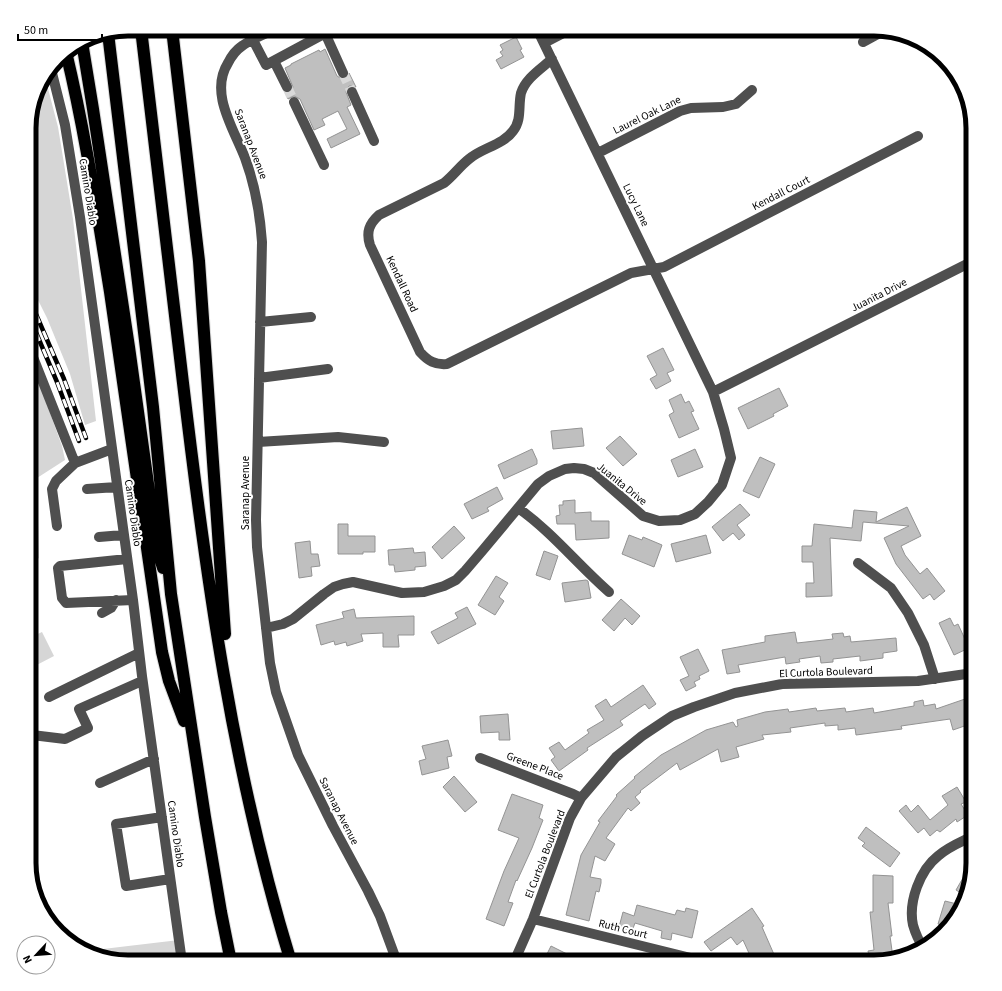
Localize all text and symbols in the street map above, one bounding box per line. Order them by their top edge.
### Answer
scale bar [18,16,102,42]
text: 50 m [24,22,48,39]
street label: Laurel Oak Lane [610,92,684,138]
street label: Saranap Avenue [231,107,272,182]
street label: Camino Diablo [75,157,101,227]
street label: Kendall Court [750,172,813,214]
street label: Lucy Lane [619,181,653,229]
street label: Kendall Road [382,253,422,315]
street label: Juanita Drive [849,274,910,315]
street label: Saranap Avenue [238,455,253,530]
street label: Juanita Drive [594,459,651,509]
street label: Camino Diablo [121,478,145,548]
street label: El Curtola Boulevard [779,663,873,681]
street label: Greene Place [504,748,566,784]
street label: Saranap Avenue [315,774,363,848]
street label: Camino Diablo [164,799,188,869]
street label: El Curtola Boulevard [521,807,569,901]
street label: Ruth Court [597,916,649,942]
north arrow [16,935,56,975]
text: N [19,953,36,966]

